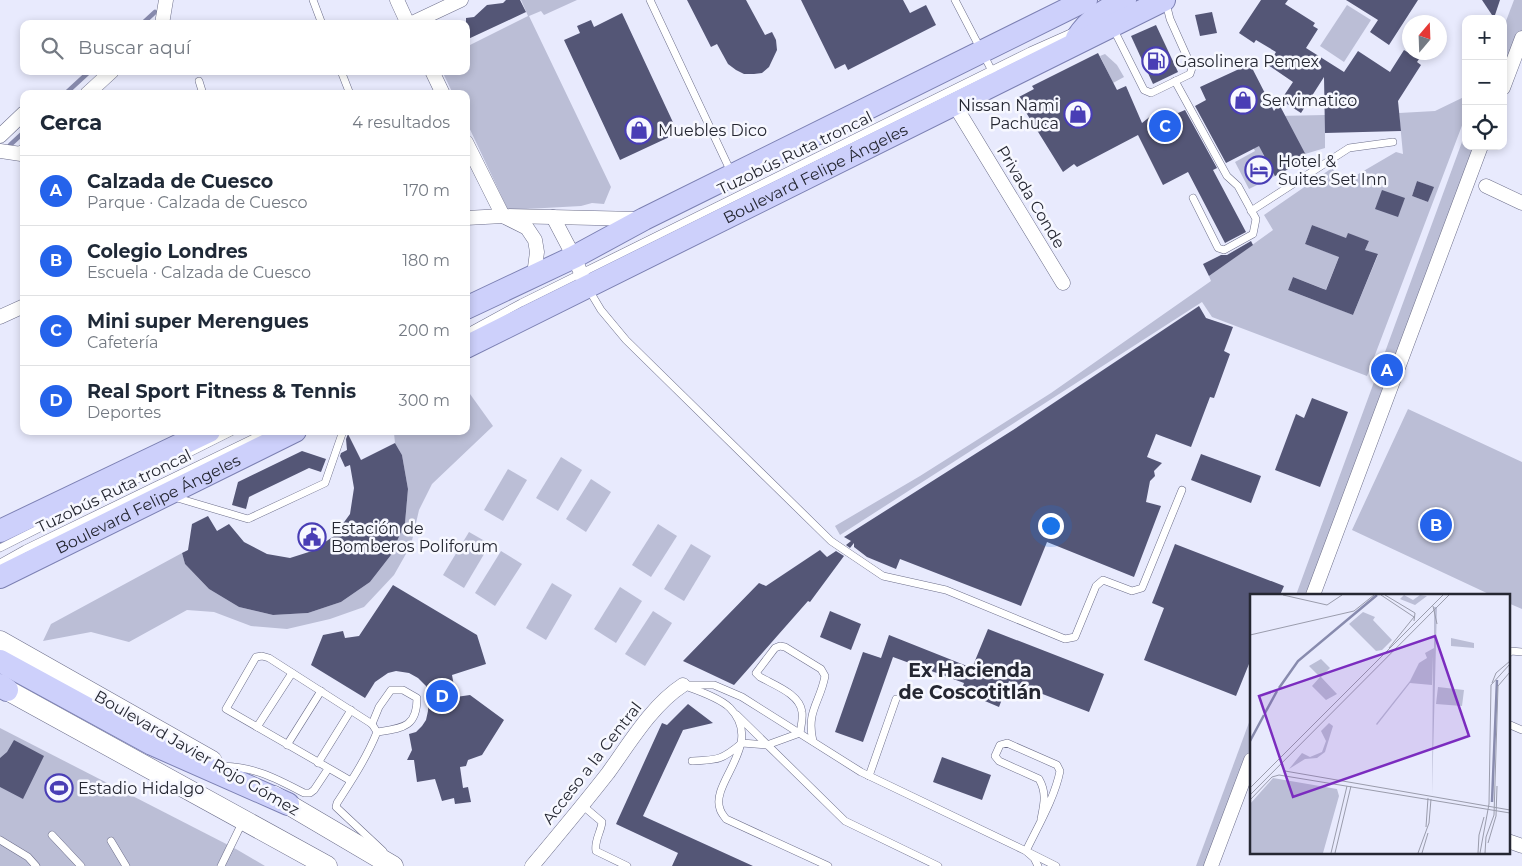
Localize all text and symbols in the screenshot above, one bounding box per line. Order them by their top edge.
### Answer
north arrow [1402,15,1447,60]
map controls [1462,15,1507,150]
button: + [1462,15,1507,60]
search box [20,20,470,75]
icon: search [38,34,66,62]
text: Buscar aquí [78,36,191,59]
fuel station icon: Gasolinera Pemex [1141,46,1171,76]
place label: Gasolinera Pemex [1175,52,1319,71]
button: − [1462,60,1507,105]
shop icon: Servimatico [1228,85,1258,115]
place label: Servimatico [1262,91,1357,110]
place label: Nissan Nami Pachuca [958,96,1059,133]
shop icon: Nissan Nami Pachuca [1063,99,1093,129]
button: locate [1462,105,1507,150]
street label: Tuzobús Ruta troncal [715,107,875,199]
pin: C [1149,107,1181,145]
text: Cerca [40,110,102,135]
text: 4 resultados [352,113,450,132]
shop icon: Muebles Dico [624,115,654,145]
street label: Boulevard Felipe Ángeles [720,120,911,227]
place label: Muebles Dico [658,121,767,140]
street label: Privada Conde [993,142,1069,252]
place label: Hotel & Suites Set Inn [1278,152,1387,189]
hotel icon: Hotel & Suites Set Inn [1244,155,1274,185]
text: Calzada de Cuesco [87,170,273,193]
text: A [50,181,62,200]
text: 170 m [403,181,450,200]
text: Parque · Calzada de Cuesco [87,193,308,212]
text: Colegio Londres [87,240,248,263]
text: B [50,251,62,270]
text: 180 m [402,251,450,270]
text: Escuela · Calzada de Cuesco [87,263,311,282]
text: Mini super Merengues [87,310,309,333]
text: C [50,321,62,340]
text: 200 m [399,321,450,340]
text: Cafetería [87,333,159,352]
pin: A [1371,351,1403,389]
text: Real Sport Fitness & Tennis [87,380,356,403]
text: D [49,391,63,410]
text: 300 m [399,391,450,410]
text: Deportes [87,403,161,422]
street label: Tuzobús Ruta troncal [34,445,194,537]
street label: Boulevard Felipe Ángeles [52,450,243,557]
pin: B [1420,506,1452,544]
your location [1038,513,1064,539]
place label: Estación de Bomberos Poliforum [331,519,498,556]
public building icon: Estación de Bomberos Poliforum [297,522,327,552]
inset map [1250,594,1510,854]
district label: Ex Hacienda de Coscotitlán [899,659,1041,704]
pin: D [426,677,458,715]
street label: Boulevard Javier Rojo Gómez [91,686,303,820]
street label: Acceso a la Central [538,698,646,828]
sports icon: Estadio Hidalgo [44,773,74,803]
place label: Estadio Hidalgo [78,779,204,798]

